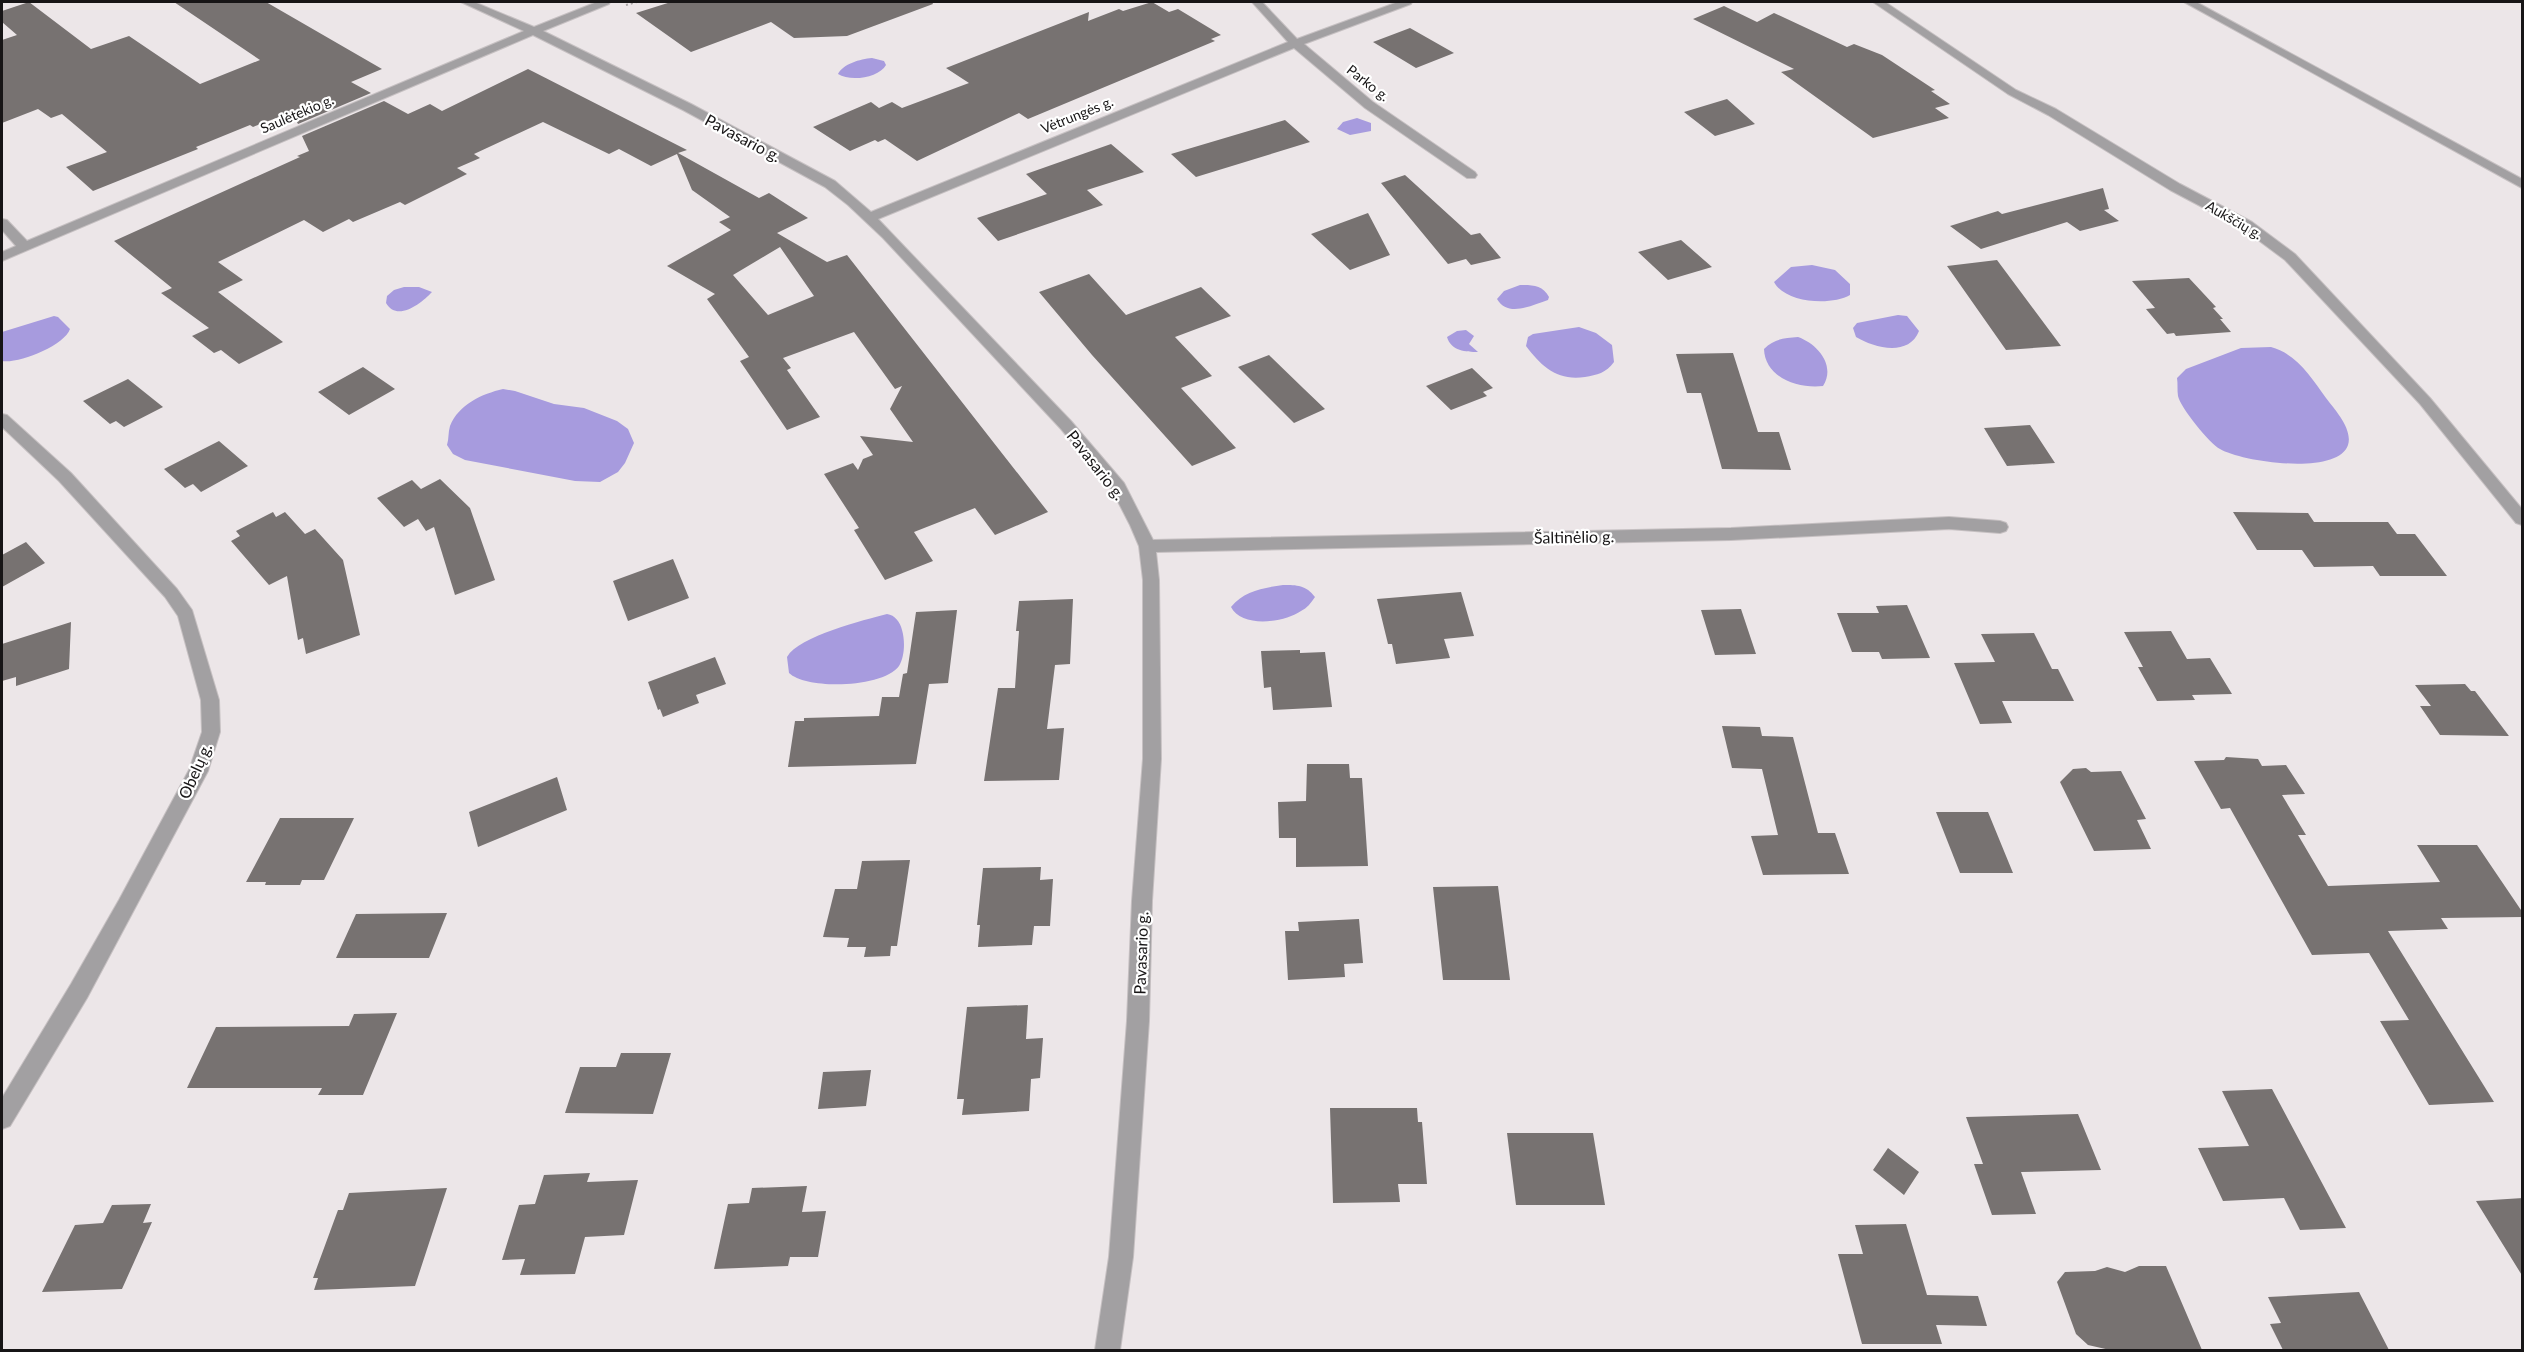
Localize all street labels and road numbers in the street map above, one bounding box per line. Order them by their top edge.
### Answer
street label: Parko g. [1344,61,1393,104]
street label: Saulėtekio g. [258,91,336,137]
street label: Vėtrungės g. [1038,92,1115,137]
street label: Pavasario g. [702,110,784,165]
street label: Aukščių g. [2203,197,2265,243]
street label: Pavasario g. [1063,426,1129,503]
street label: Šaltinėlio g. [1534,526,1614,547]
street label: Obelų g. [174,740,215,802]
street label: Pavasario g. [1130,911,1151,995]

